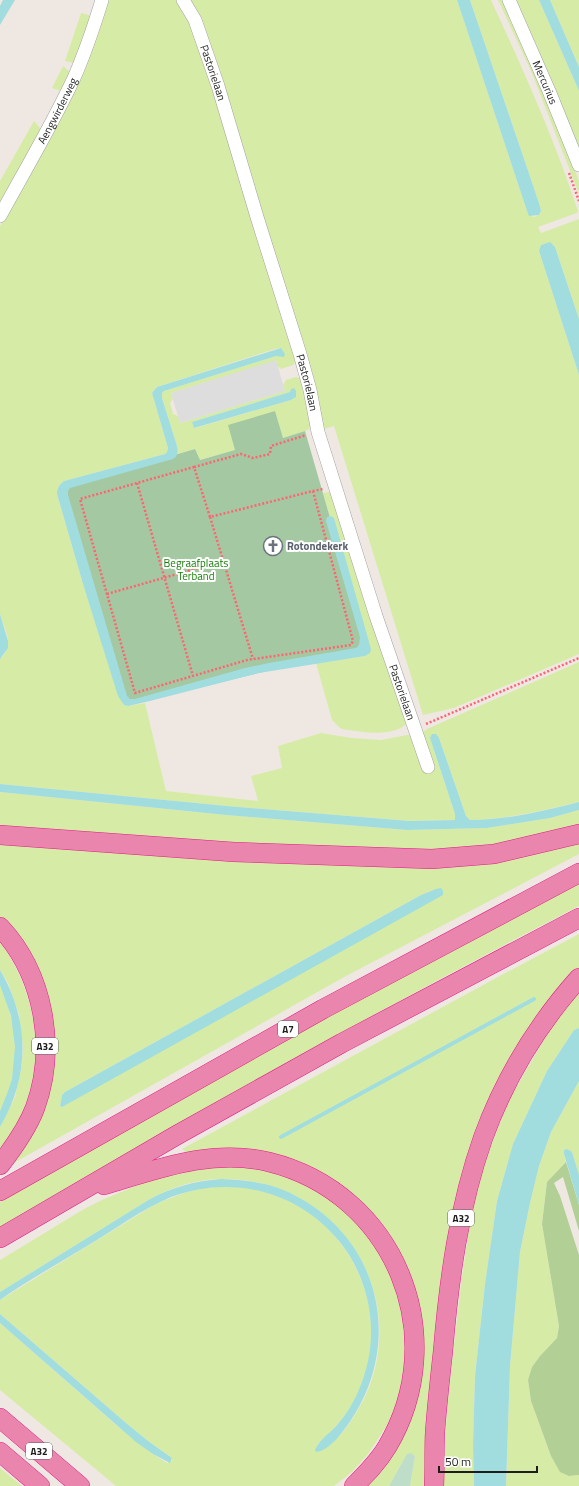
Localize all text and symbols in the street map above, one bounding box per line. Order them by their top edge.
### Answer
street label: Pastorielaan [196,43,230,103]
street label: Mercurius [529,58,562,107]
street label: Aengwirderweg [34,74,81,147]
street label: Pastorielaan [292,352,322,412]
church icon: Rotondekerk [262,535,284,557]
place label: Rotondekerk [287,538,348,554]
park label: Begraafplaats Terband [164,555,228,584]
street label: Pastorielaan [385,662,419,722]
road number: A7 [278,1021,298,1037]
road number: A32 [32,1038,58,1054]
road number: A32 [448,1210,474,1226]
road number: A32 [26,1443,52,1459]
scale bar [439,1448,537,1474]
text: 50 m [445,1452,471,1471]

